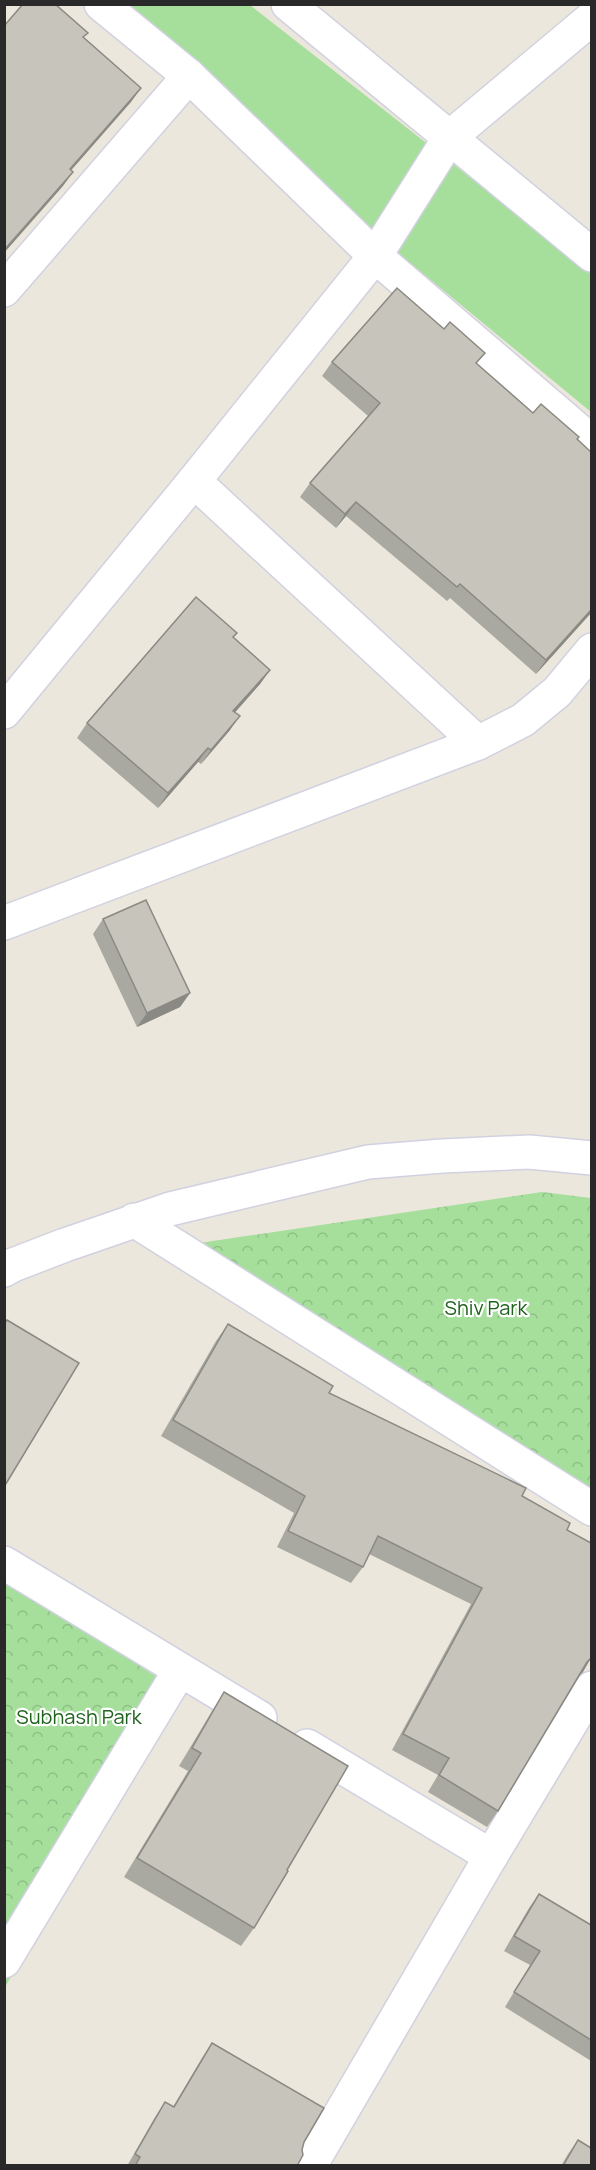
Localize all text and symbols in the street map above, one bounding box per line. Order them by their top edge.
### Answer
park label: Shiv Park [445,1294,529,1321]
park label: Subhash Park [16,1703,143,1730]

